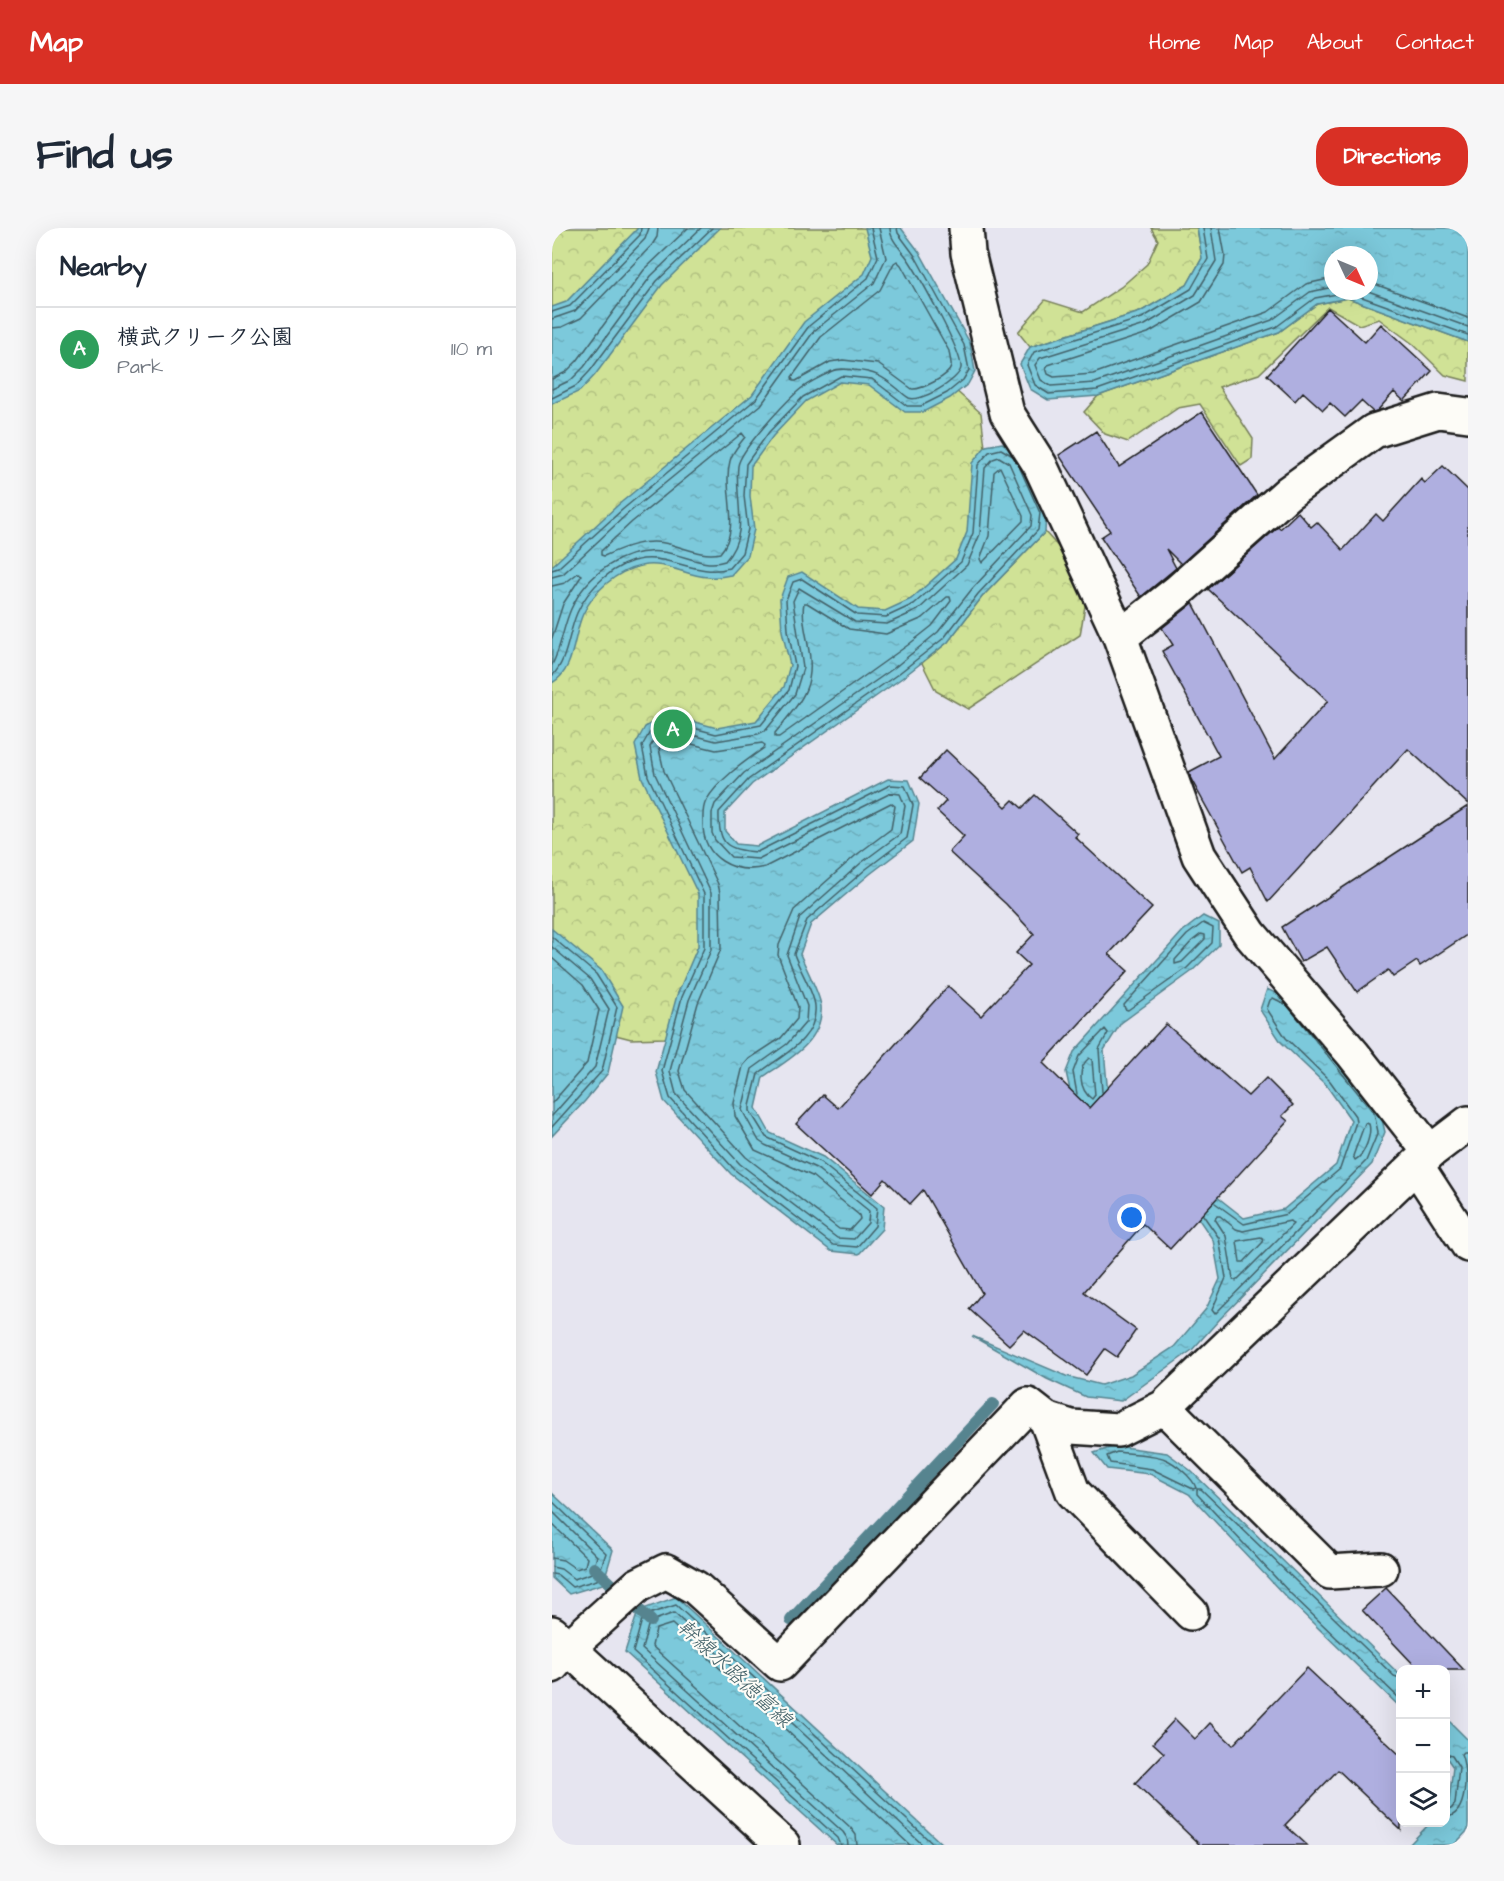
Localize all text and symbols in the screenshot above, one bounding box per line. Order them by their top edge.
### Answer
text: Map [30,23,83,62]
text: Home [1149,28,1201,57]
text: Map [1234,28,1274,57]
text: About [1307,28,1363,57]
text: Contact [1396,28,1474,57]
text: Find us [36,127,173,185]
button: Directions [1316,127,1468,186]
north arrow [1324,246,1378,300]
text: Nearby [60,249,147,285]
text: 横武クリーク公園 [117,322,293,353]
text: A [73,335,86,363]
text: 110 m [451,335,492,363]
text: Park [117,353,163,381]
pin: A [654,706,692,752]
your location [1117,1203,1146,1232]
water label: 幹線水路徳富線 [671,1613,799,1735]
map controls [1396,1665,1450,1827]
button: + [1396,1665,1450,1719]
button: − [1396,1719,1450,1773]
button: layers [1396,1773,1450,1827]

